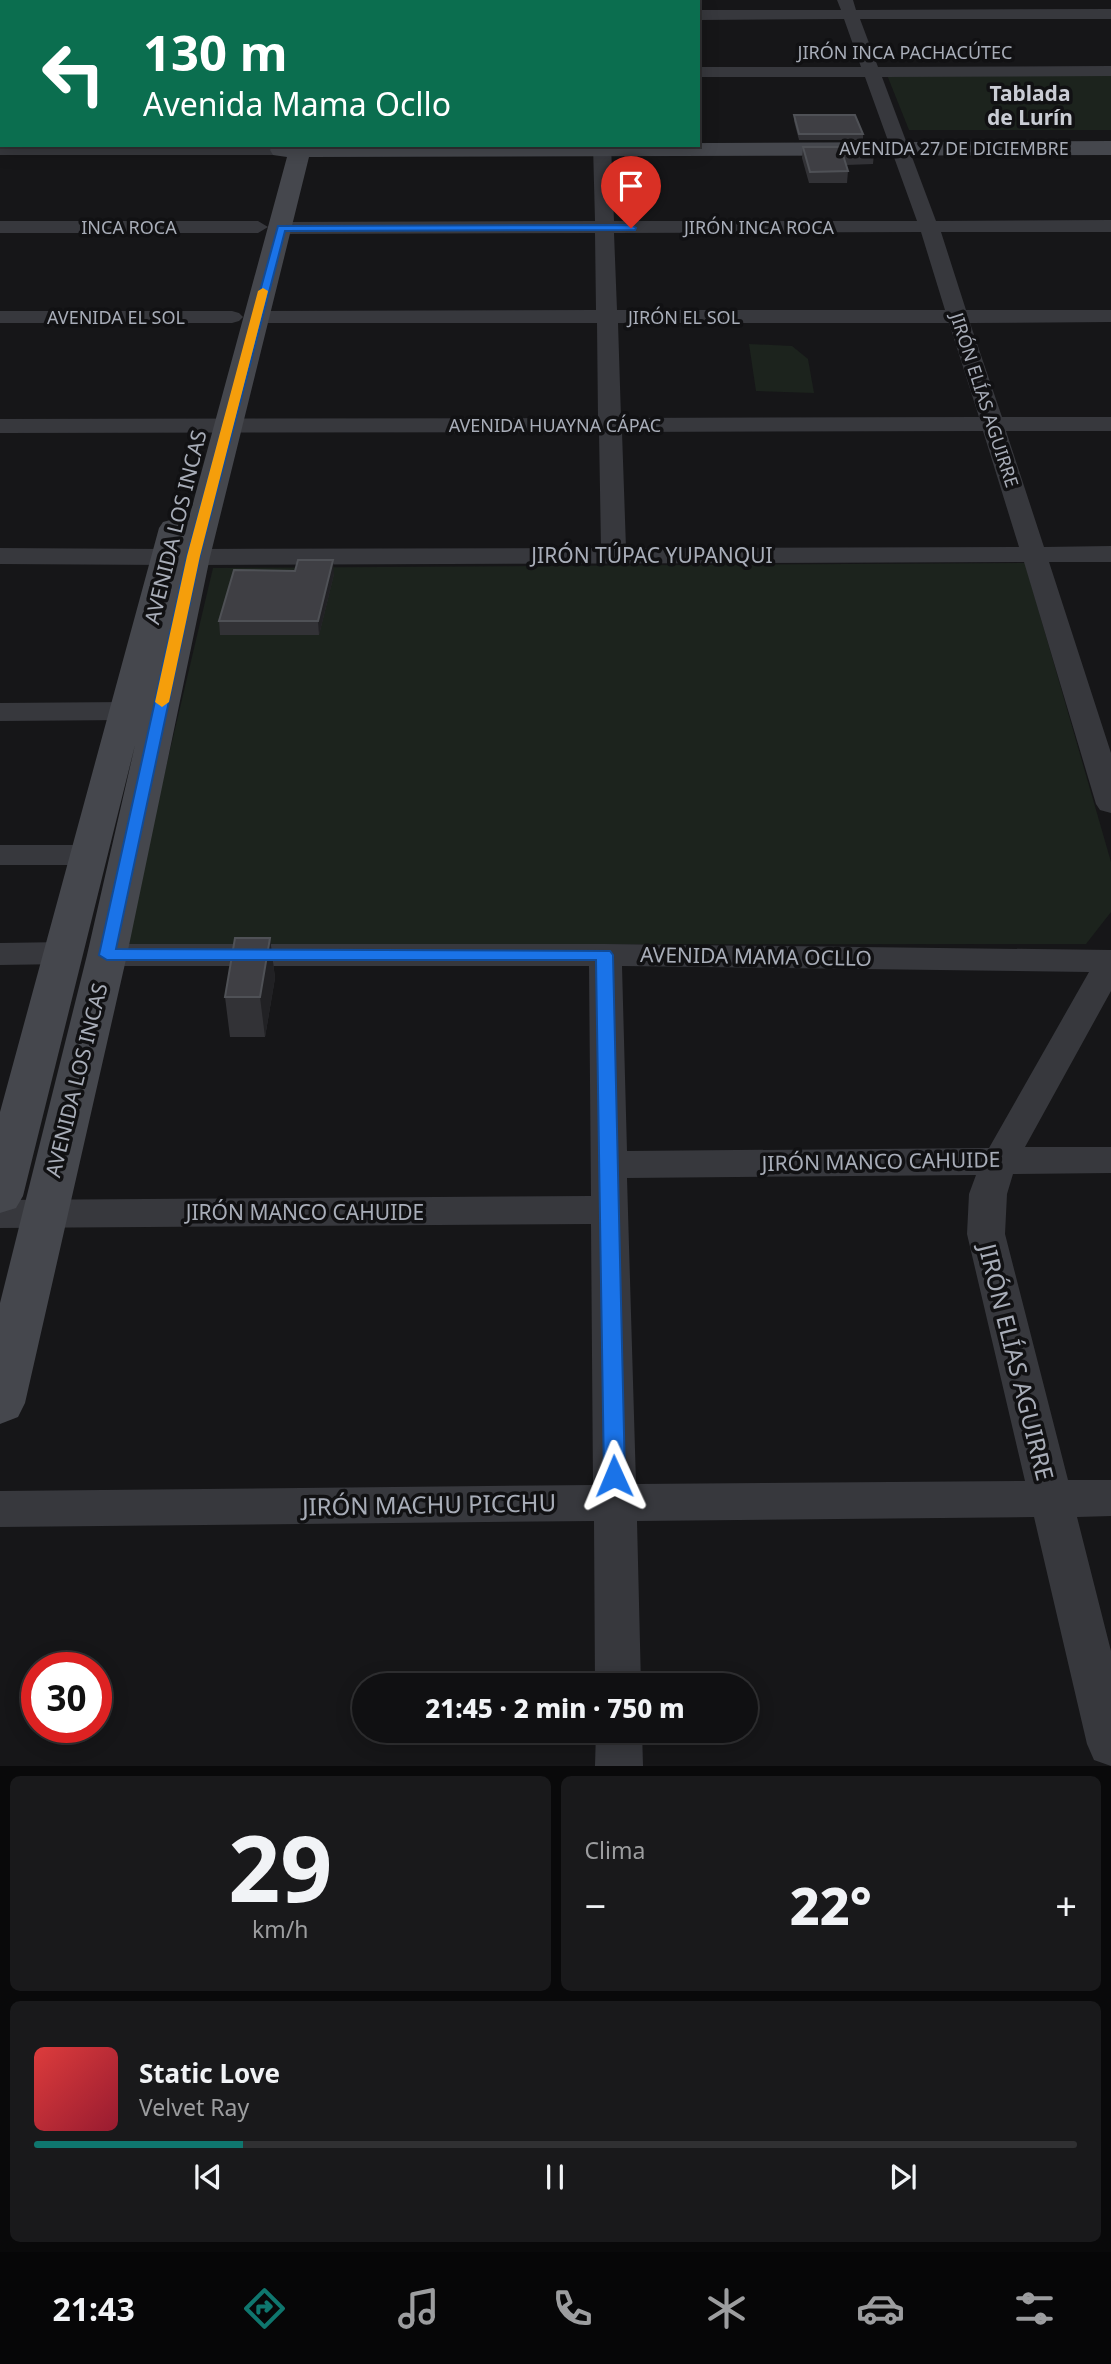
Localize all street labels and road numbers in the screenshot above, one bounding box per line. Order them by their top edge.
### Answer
street label: JIRÓN INCA PACHACÚTEC [796,40,1012,64]
street label: AVENIDA 27 DE DICIEMBRE [839,136,1069,160]
street label: INCA ROCA [81,215,177,239]
street label: JIRÓN INCA ROCA [682,215,835,239]
street label: AVENIDA EL SOL [47,305,185,329]
street label: JIRÓN EL SOL [626,305,740,329]
street label: JIRÓN ELÍAS AGUIRRE [945,308,1025,490]
street label: AVENIDA HUAYNA CÁPAC [449,413,661,437]
street label: AVENIDA LOS INCAS [137,427,213,627]
street label: JIRÓN TÚPAC YUPANQUI [529,541,773,569]
street label: AVENIDA MAMA OCLLO [640,940,872,972]
street label: AVENIDA LOS INCAS [38,980,114,1180]
street label: JIRÓN MANCO CAHUIDE [759,1145,1001,1177]
street label: JIRÓN MANCO CAHUIDE [184,1198,424,1226]
street label: JIRÓN ELÍAS AGUIRRE [971,1238,1062,1484]
street label: JIRÓN MACHU PICCHU [300,1485,556,1523]

